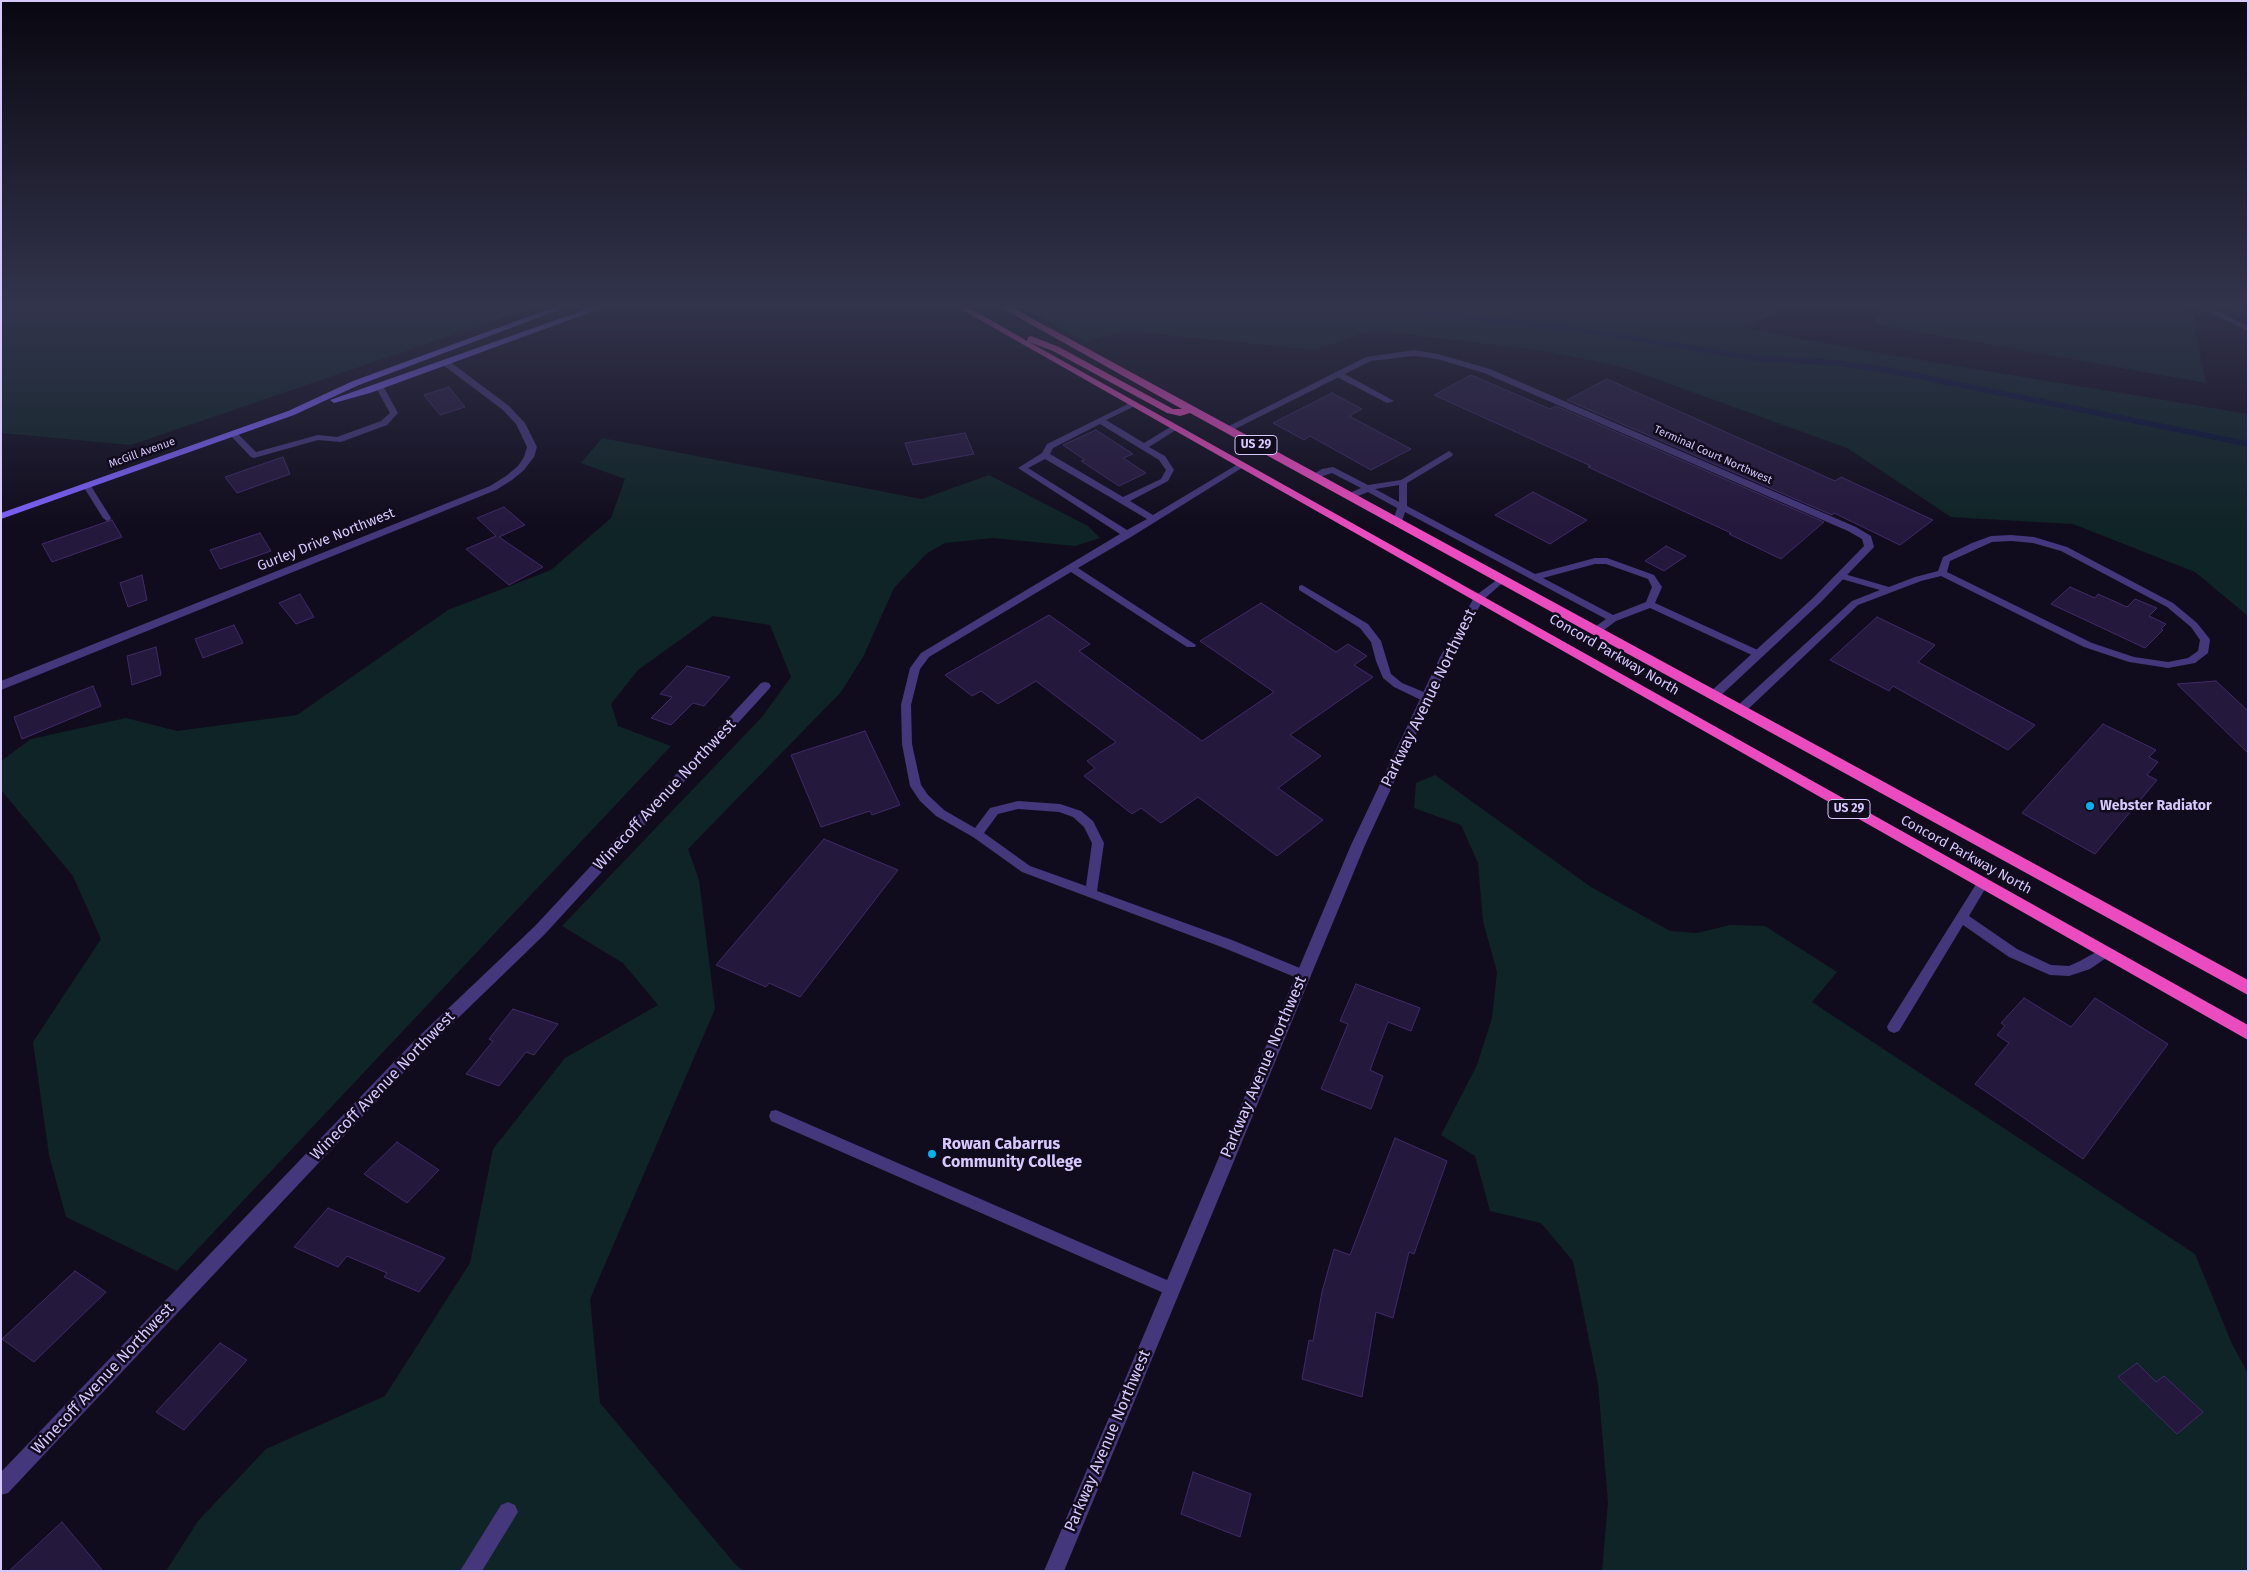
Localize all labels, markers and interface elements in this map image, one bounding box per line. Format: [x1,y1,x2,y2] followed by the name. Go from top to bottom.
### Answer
[1652,423,1774,487] street label: Terminal Court Northwest
[107,435,177,471] street label: McGill Avenue
[1235,436,1277,454] road number: US 29
[255,505,397,575] street label: Gurley Drive Northwest
[1377,606,1481,790] street label: Parkway Avenue Northwest
[1546,611,1682,699] street label: Concord Parkway North
[590,715,740,875] street label: Winecoff Avenue Northwest
[2100,798,2212,814] place label: Webster Radiator
[1828,800,1870,819] road number: US 29
[2084,800,2096,812] marker: Webster Radiator
[1897,812,2035,898] street label: Concord Parkway North
[1217,973,1311,1161] street label: Parkway Avenue Northwest
[307,1007,459,1165] street label: Winecoff Avenue Northwest
[942,1135,1082,1173] place label: Rowan Cabarrus Community College
[926,1148,938,1160] marker: Rowan Cabarrus Community College
[28,1299,178,1459] street label: Winecoff Avenue Northwest
[1061,1347,1155,1535] street label: Parkway Avenue Northwest

